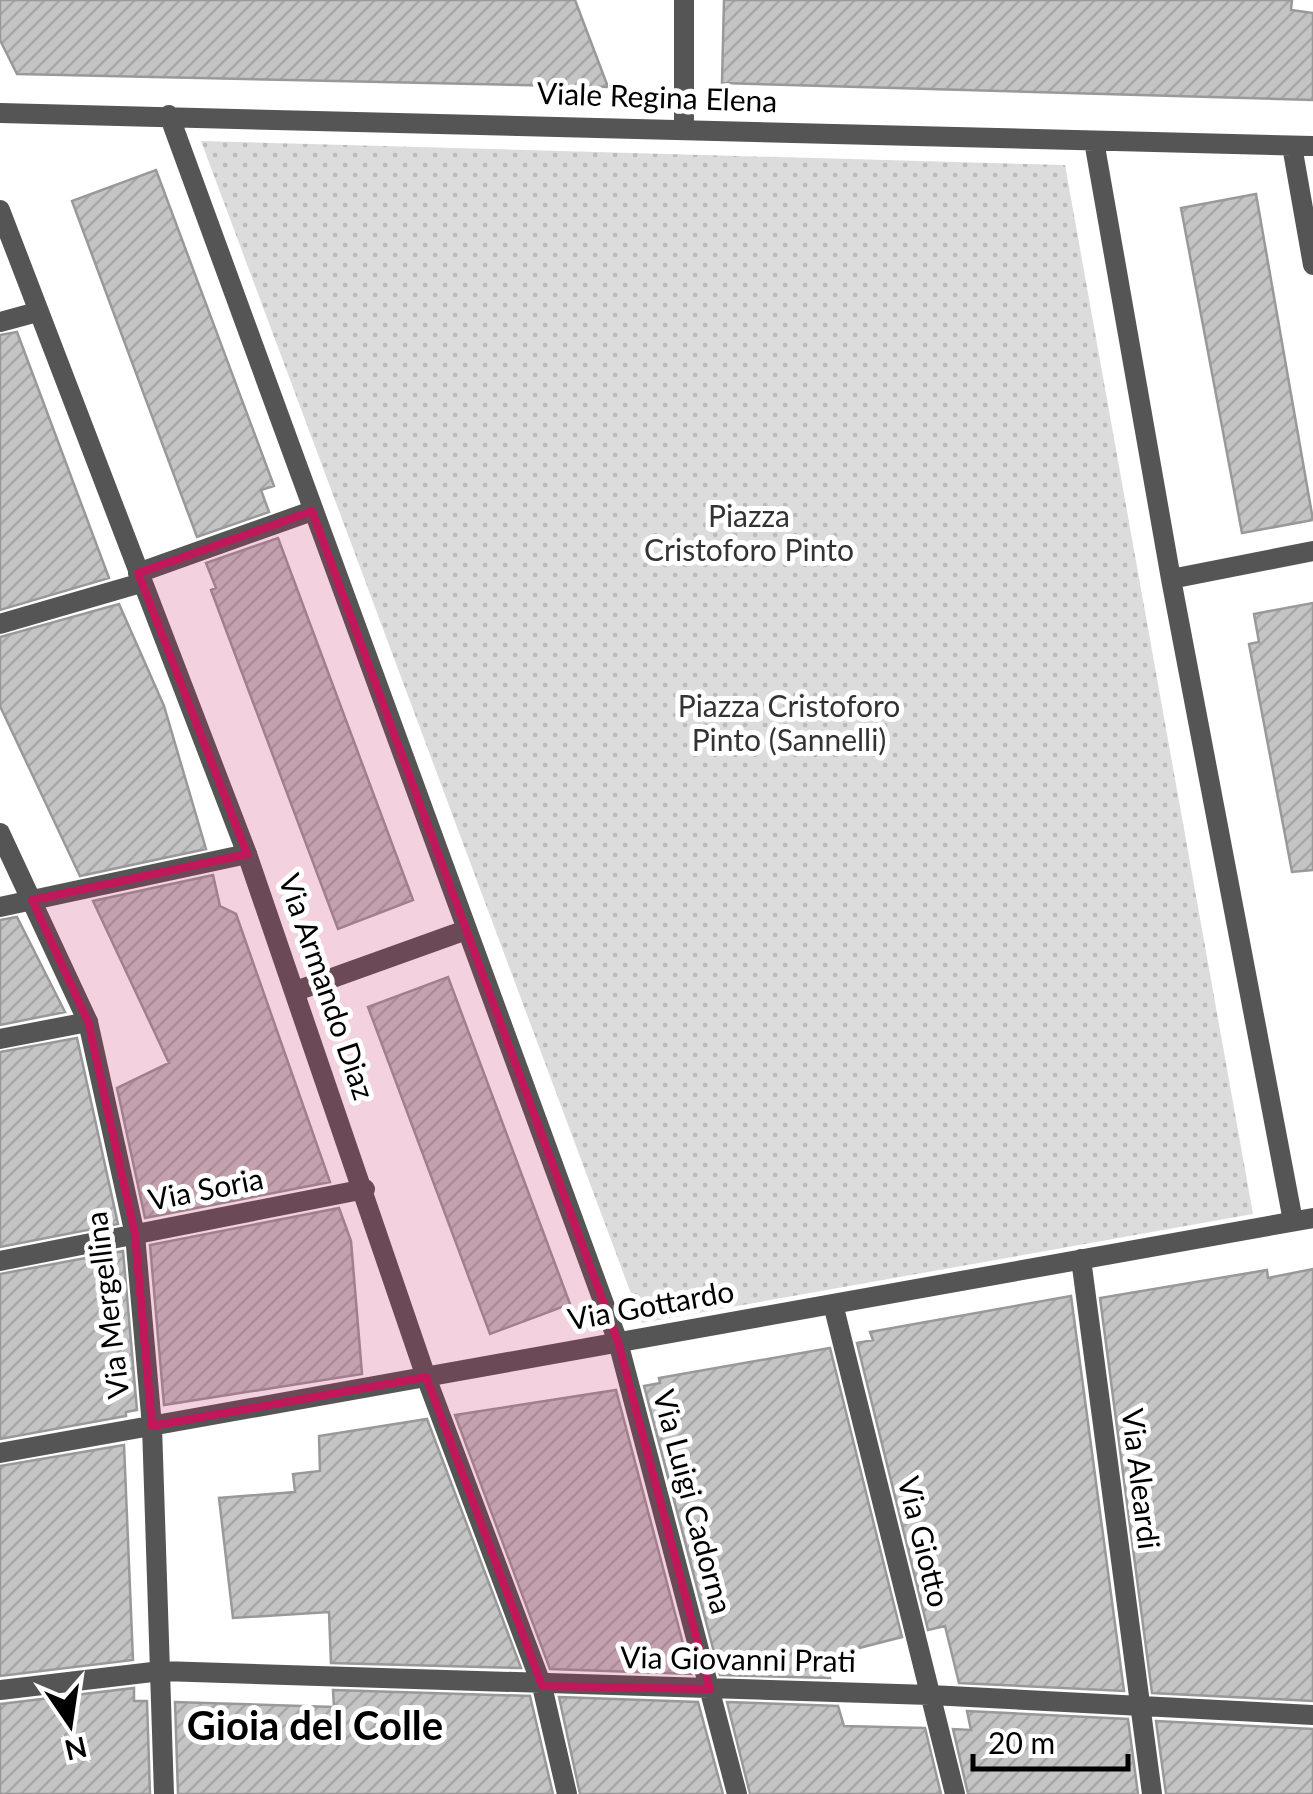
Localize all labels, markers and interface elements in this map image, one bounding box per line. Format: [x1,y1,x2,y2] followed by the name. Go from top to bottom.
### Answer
[536,74,778,118] street label: Viale Regina Elena
[644,497,854,567] park label: Piazza Cristoforo Pinto
[678,687,900,757] park label: Piazza Cristoforo Pinto (Sannelli)
[272,869,383,1104] street label: Via Armando Diaz
[145,1159,266,1217] street label: Via Soria
[77,1210,135,1401] street label: Via Mergellina
[565,1272,737,1336] street label: Via Gottardo
[647,1386,741,1617] street label: Via Luigi Cadorna
[1115,1406,1168,1551] street label: Via Aleardi
[891,1473,959,1611] street label: Via Giotto
[620,1638,856,1678] street label: Via Giovanni Prati
[20,1674,120,1774] north arrow
[187,1701,443,1749] district label: Gioia del Colle
[973,1709,1128,1771] scale bar
[988,1724,1055,1760] text: 20 m
[62,1730,90,1768] text: N

